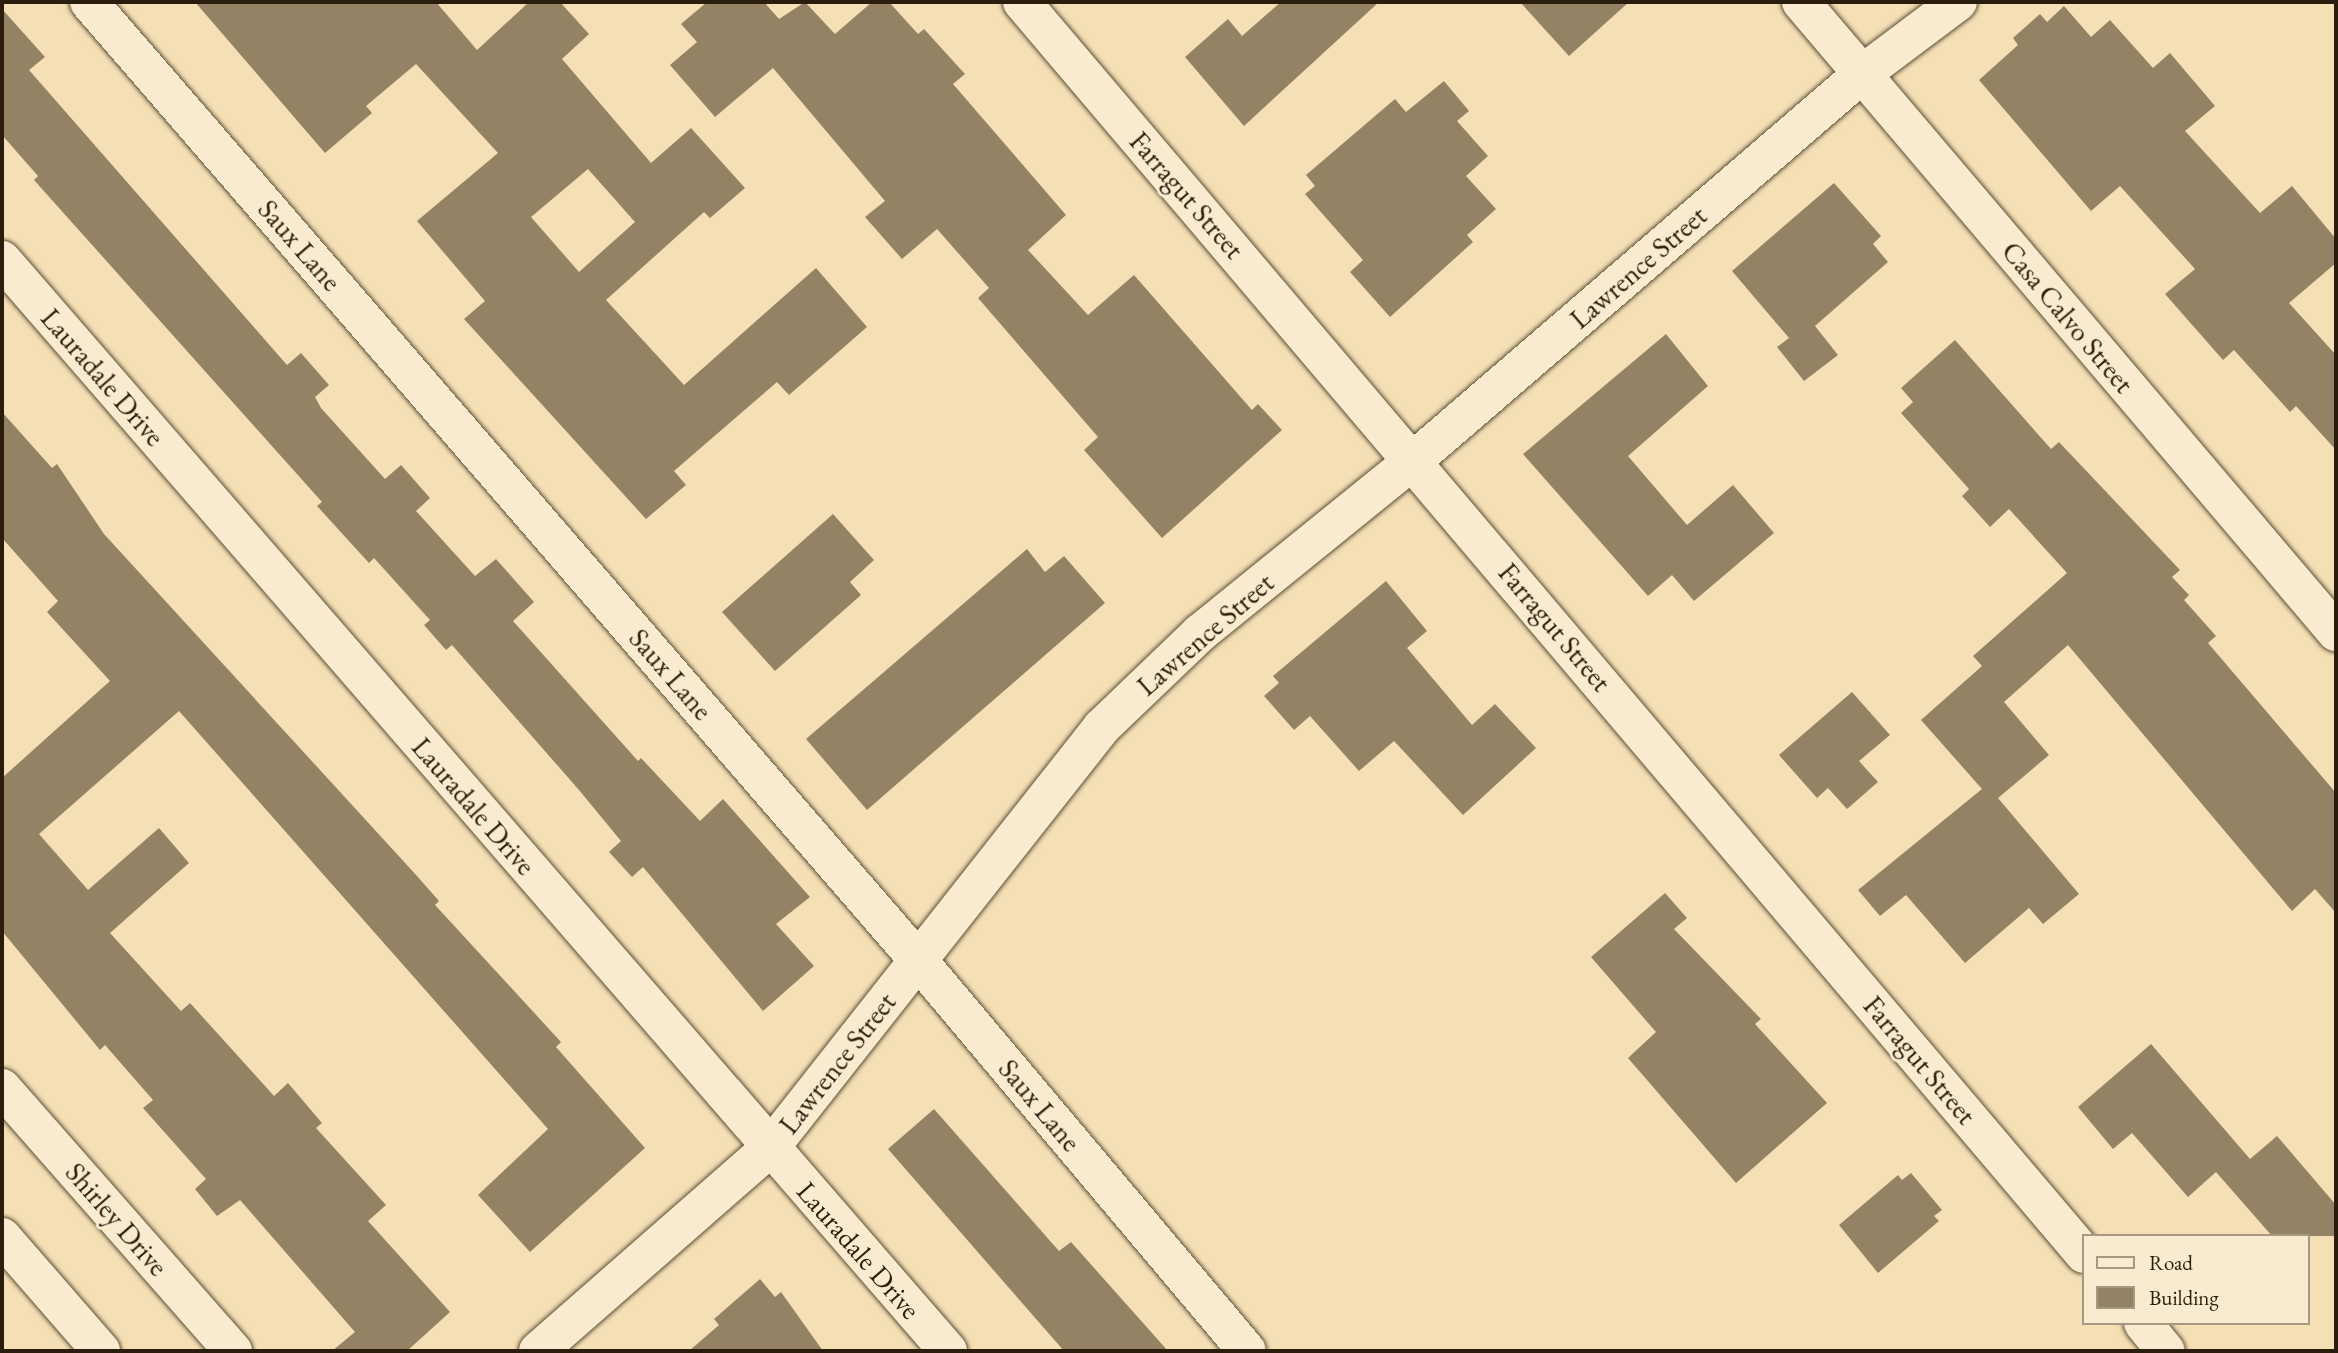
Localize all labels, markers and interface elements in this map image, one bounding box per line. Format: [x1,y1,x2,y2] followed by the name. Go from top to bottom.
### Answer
[1123,125,1251,265] street label: Farragut Street
[251,193,349,297] street label: Saux Lane
[1563,199,1713,335] street label: Lawrence Street
[1995,235,2141,399] street label: Casa Calvo Street
[34,301,172,453] street label: Lauradale Drive
[1492,556,1618,698] street label: Farragut Street
[1130,566,1280,702] street label: Lawrence Street
[622,622,720,726] street label: Saux Lane
[405,730,543,882] street label: Lauradale Drive
[771,986,903,1140] street label: Lawrence Street
[1857,989,1983,1131] street label: Farragut Street
[992,1052,1088,1158] street label: Saux Lane
[59,1156,175,1282] street label: Shirley Drive
[790,1174,928,1326] street label: Lauradale Drive
[2082,1234,2310,1325] legend
[2149,1249,2193,1276] text: Road
[2149,1284,2219,1311] text: Building

